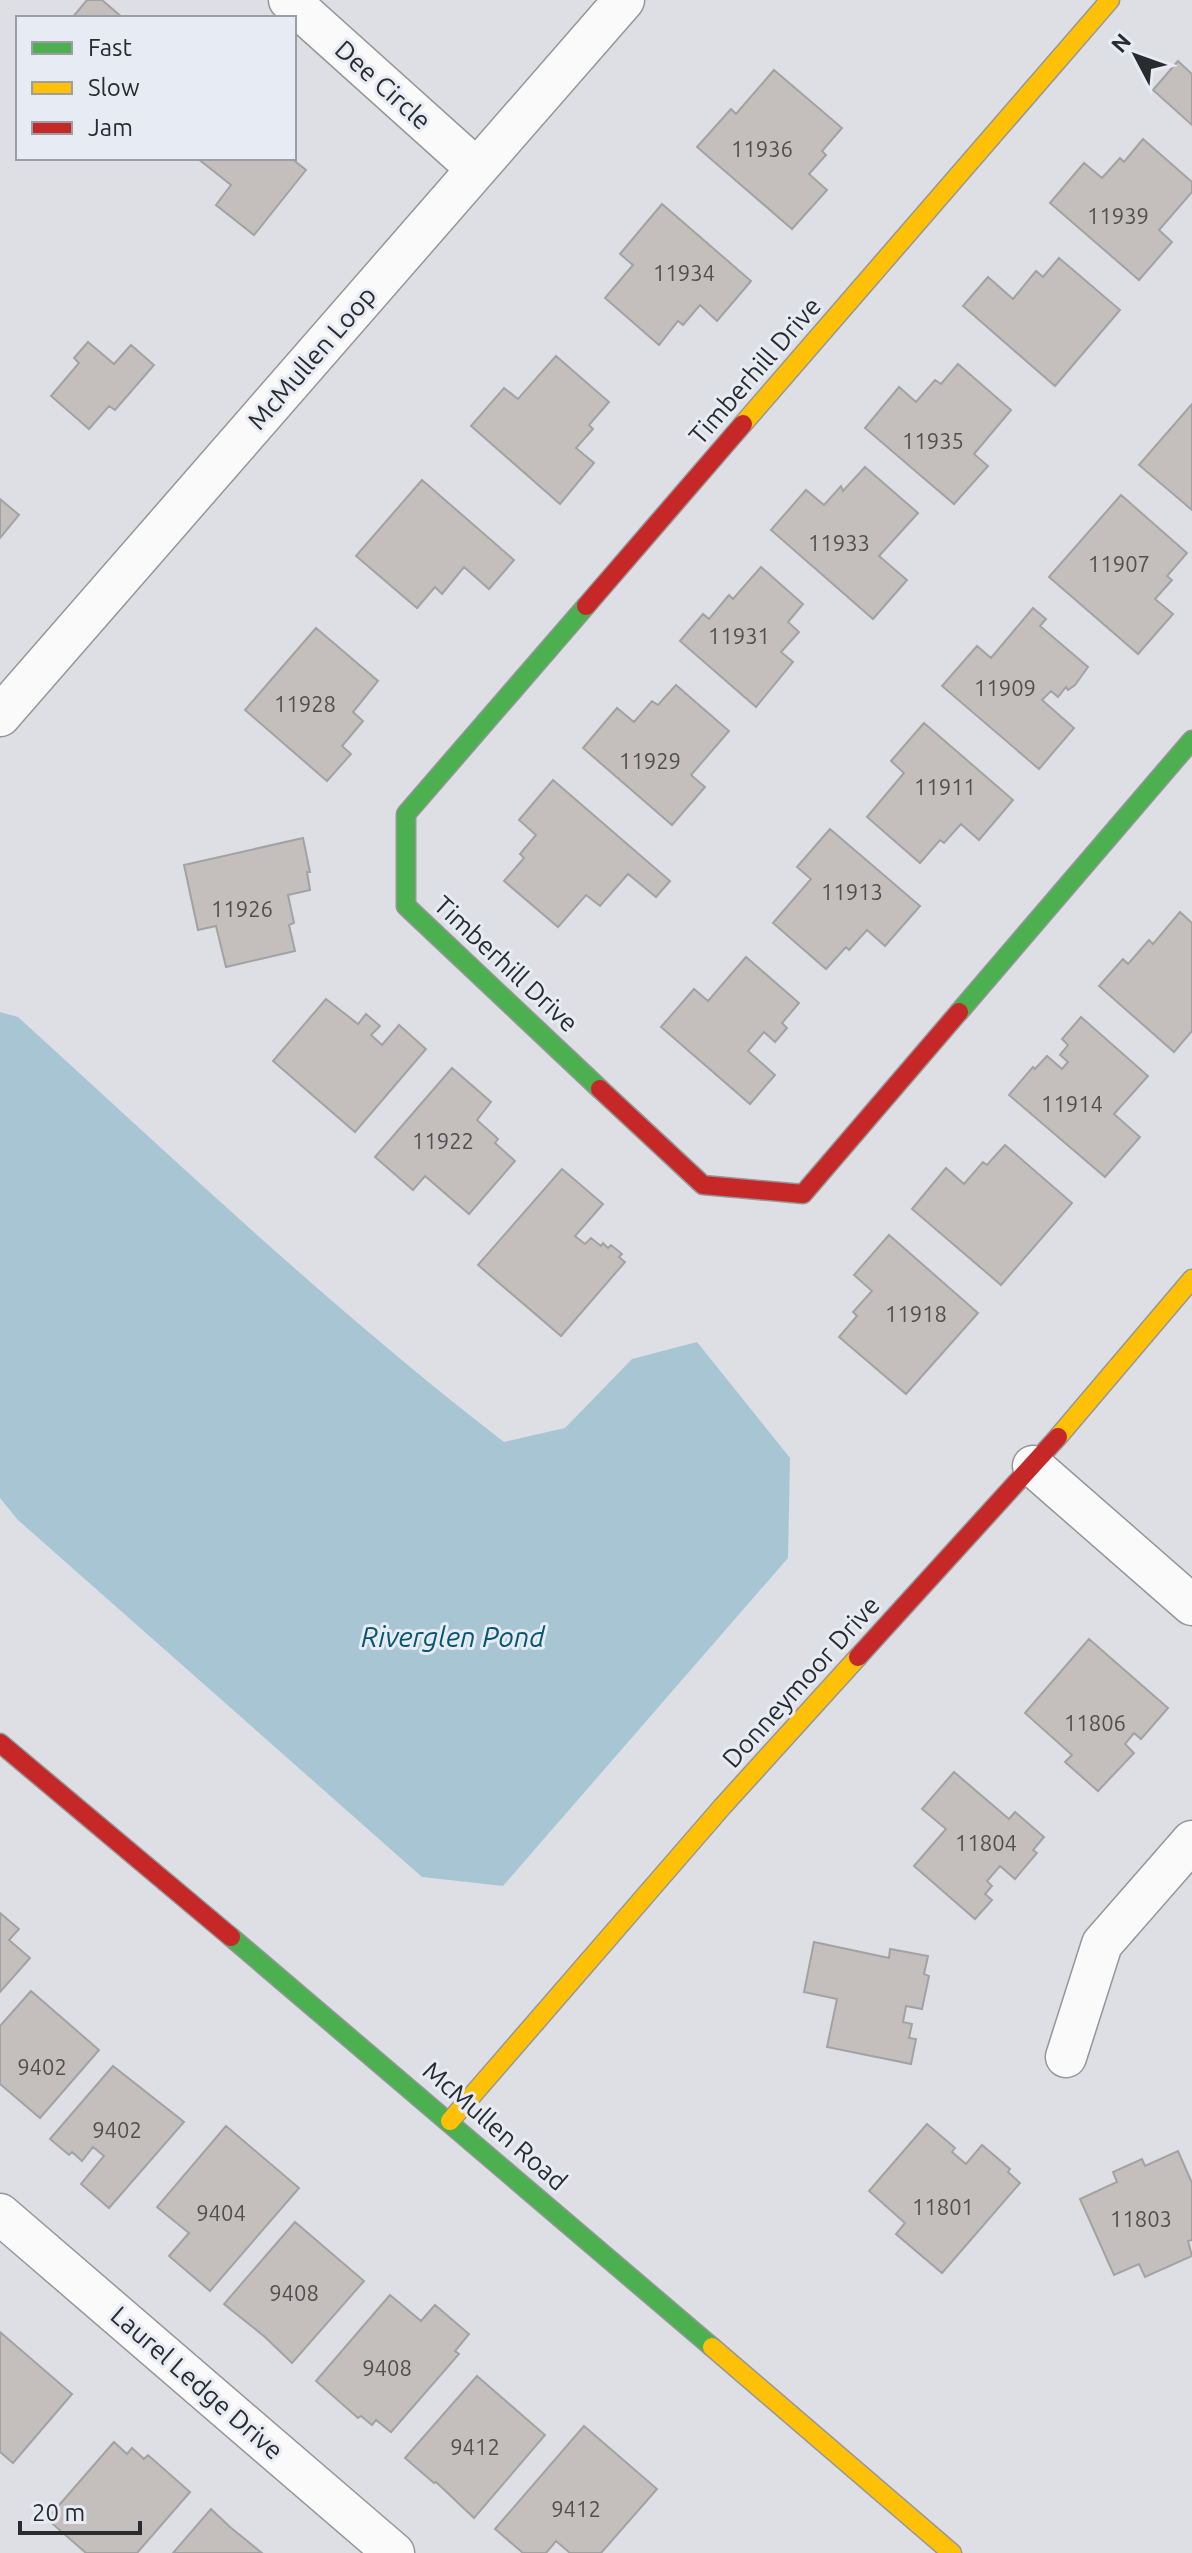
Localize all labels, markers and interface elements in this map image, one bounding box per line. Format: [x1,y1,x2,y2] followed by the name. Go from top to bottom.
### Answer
[16,16,296,160] legend
[1096,16,1176,96] north arrow
[1106,28,1135,57] text: N
[88,34,132,61] text: Fast
[330,34,437,135] street label: Dee Circle
[88,74,140,101] text: Slow
[88,114,133,141] text: Jam
[731,136,793,161] house number: 11936
[1087,203,1149,228] house number: 11939
[653,260,715,285] house number: 11934
[242,280,382,435] street label: McMullen Loop
[683,291,826,450] street label: Timberhill Drive
[902,428,964,453] house number: 11935
[808,530,870,555] house number: 11933
[1088,551,1150,576] house number: 11907
[708,623,770,648] house number: 11931
[974,675,1036,700] house number: 11909
[274,691,336,716] house number: 11928
[619,748,681,773] house number: 11929
[914,774,976,799] house number: 11911
[821,879,883,904] house number: 11913
[429,890,584,1037] street label: Timberhill Drive
[211,896,273,921] house number: 11926
[1041,1091,1103,1116] house number: 11914
[412,1128,474,1153] house number: 11922
[885,1301,947,1326] house number: 11918
[716,1590,885,1773] street label: Donneymoor Drive
[361,1621,546,1652] water label: Riverglen Pond
[1064,1710,1126,1735] house number: 11806
[955,1830,1017,1855] house number: 11804
[17,2054,67,2079] house number: 9402
[418,2055,573,2196] street label: McMullen Road
[92,2117,142,2142] house number: 9402
[912,2194,974,2219] house number: 11801
[196,2200,246,2225] house number: 9404
[1110,2206,1172,2231] house number: 11803
[269,2280,319,2305] house number: 9408
[106,2300,289,2465] street label: Laurel Ledge Drive
[362,2355,412,2380] house number: 9408
[450,2434,500,2459] house number: 9412
[20,2485,140,2535] scale bar
[551,2496,601,2521] house number: 9412
[32,2499,85,2526] text: 20 m

